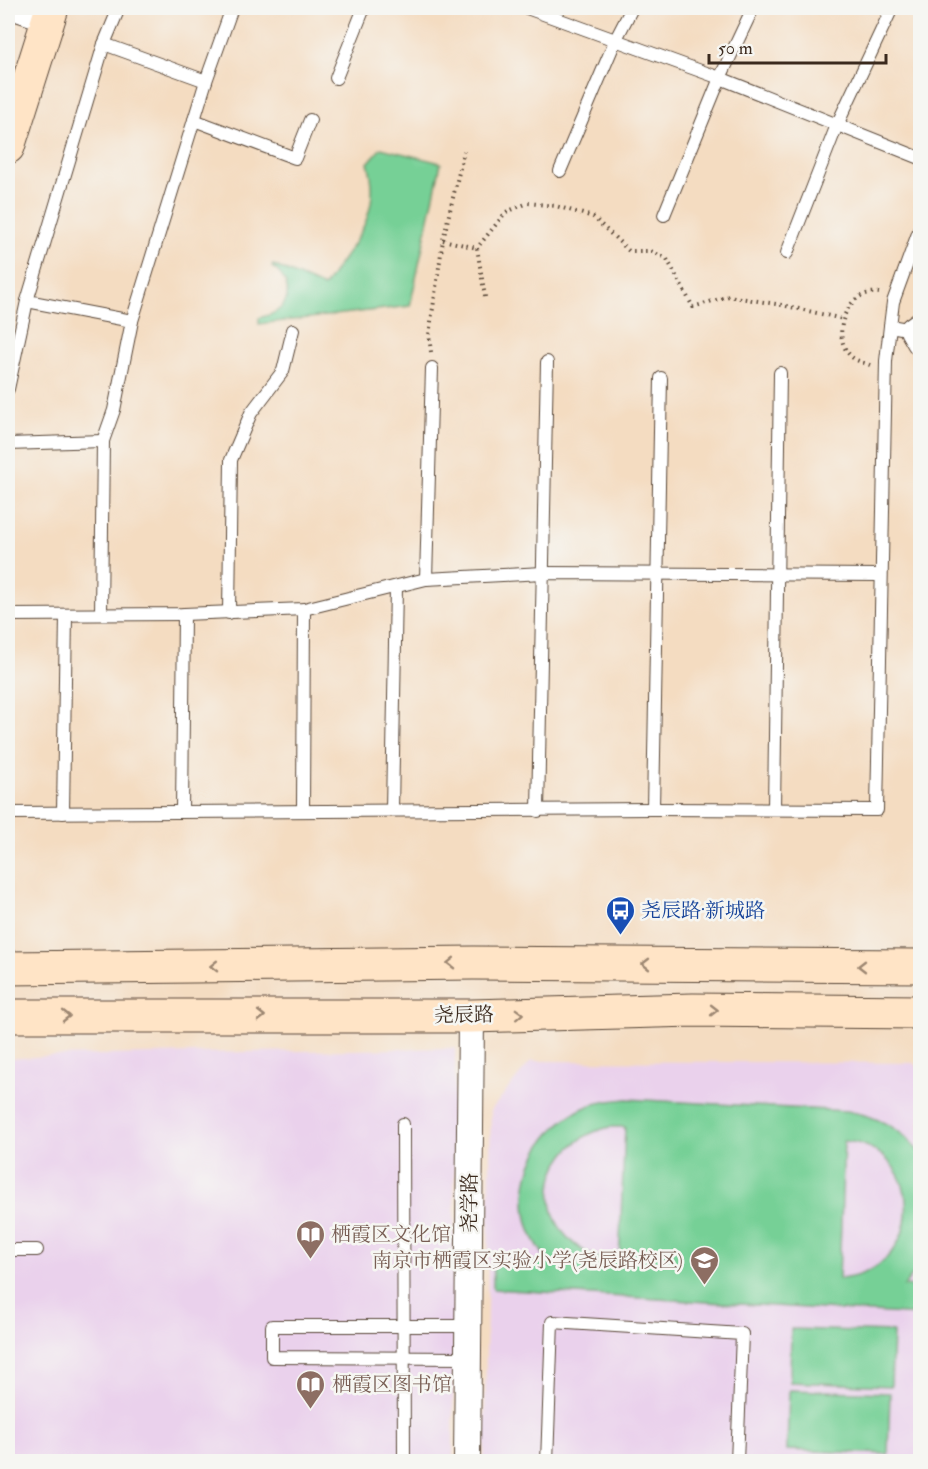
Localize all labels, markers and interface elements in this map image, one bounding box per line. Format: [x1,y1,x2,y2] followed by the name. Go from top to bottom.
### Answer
[709,27,886,65] scale bar
[718,37,753,60] text: 50 m
[604,894,636,936] bus stop icon: 尧辰路·新城路
[641,898,765,923] place label: 尧辰路·新城路
[447,957,456,969] one-way arrow
[642,958,651,971] one-way arrow
[210,960,219,972] one-way arrow
[858,960,867,972] one-way arrow
[434,1002,494,1028] street label: 尧辰路
[709,1004,718,1016] one-way arrow
[514,1008,523,1021] one-way arrow
[61,1010,70,1022] one-way arrow
[256,1010,265,1022] one-way arrow
[457,1173,482,1233] street label: 尧学路
[294,1218,326,1260] library icon: 栖霞区文化馆
[331,1222,451,1247] place label: 栖霞区文化馆
[688,1244,720,1286] school or university icon: 南京市栖霞区实验小学(尧辰路校区)
[372,1248,683,1273] place label: 南京市栖霞区实验小学(尧辰路校区)
[295,1368,327,1410] library icon: 栖霞区图书馆
[332,1372,452,1397] place label: 栖霞区图书馆

